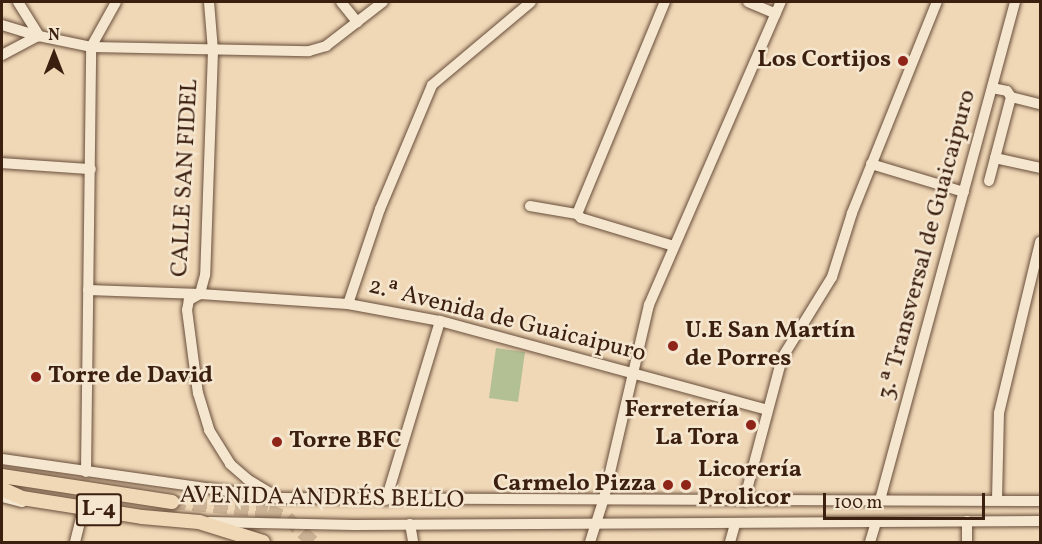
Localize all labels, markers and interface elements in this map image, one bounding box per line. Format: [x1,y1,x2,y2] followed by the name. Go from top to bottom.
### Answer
[24,24,84,84] north arrow
[48,25,60,47] text: N
[757,47,891,75] place label: Los Cortijos
[896,54,910,68] marker: Los Cortijos
[166,78,206,278] street label: CALLE SAN FIDEL
[873,86,983,404] street label: 3.ª Transversal de Guaicaipuro
[365,273,649,369] street label: 2.ª Avenida de Guaicaipuro
[685,318,856,374] place label: U.E San Martín de Porres
[666,339,680,353] marker: U.E San Martín de Porres
[48,363,213,391] place label: Torre de David
[29,370,43,384] marker: Torre de David
[625,397,739,453] place label: Ferretería La Tora
[744,418,758,432] marker: Ferretería La Tora
[289,428,402,456] place label: Torre BFC
[270,435,284,449] marker: Torre BFC
[698,457,802,513] place label: Licorería Prolicor
[493,471,656,499] place label: Carmelo Pizza
[661,478,675,492] marker: Carmelo Pizza
[679,478,693,492] marker: Licorería Prolicor
[826,481,988,519] scale bar
[180,482,464,516] street label: AVENIDA ANDRÉS BELLO
[75,491,123,529] road number: L-4
[834,491,883,516] text: 100 m

